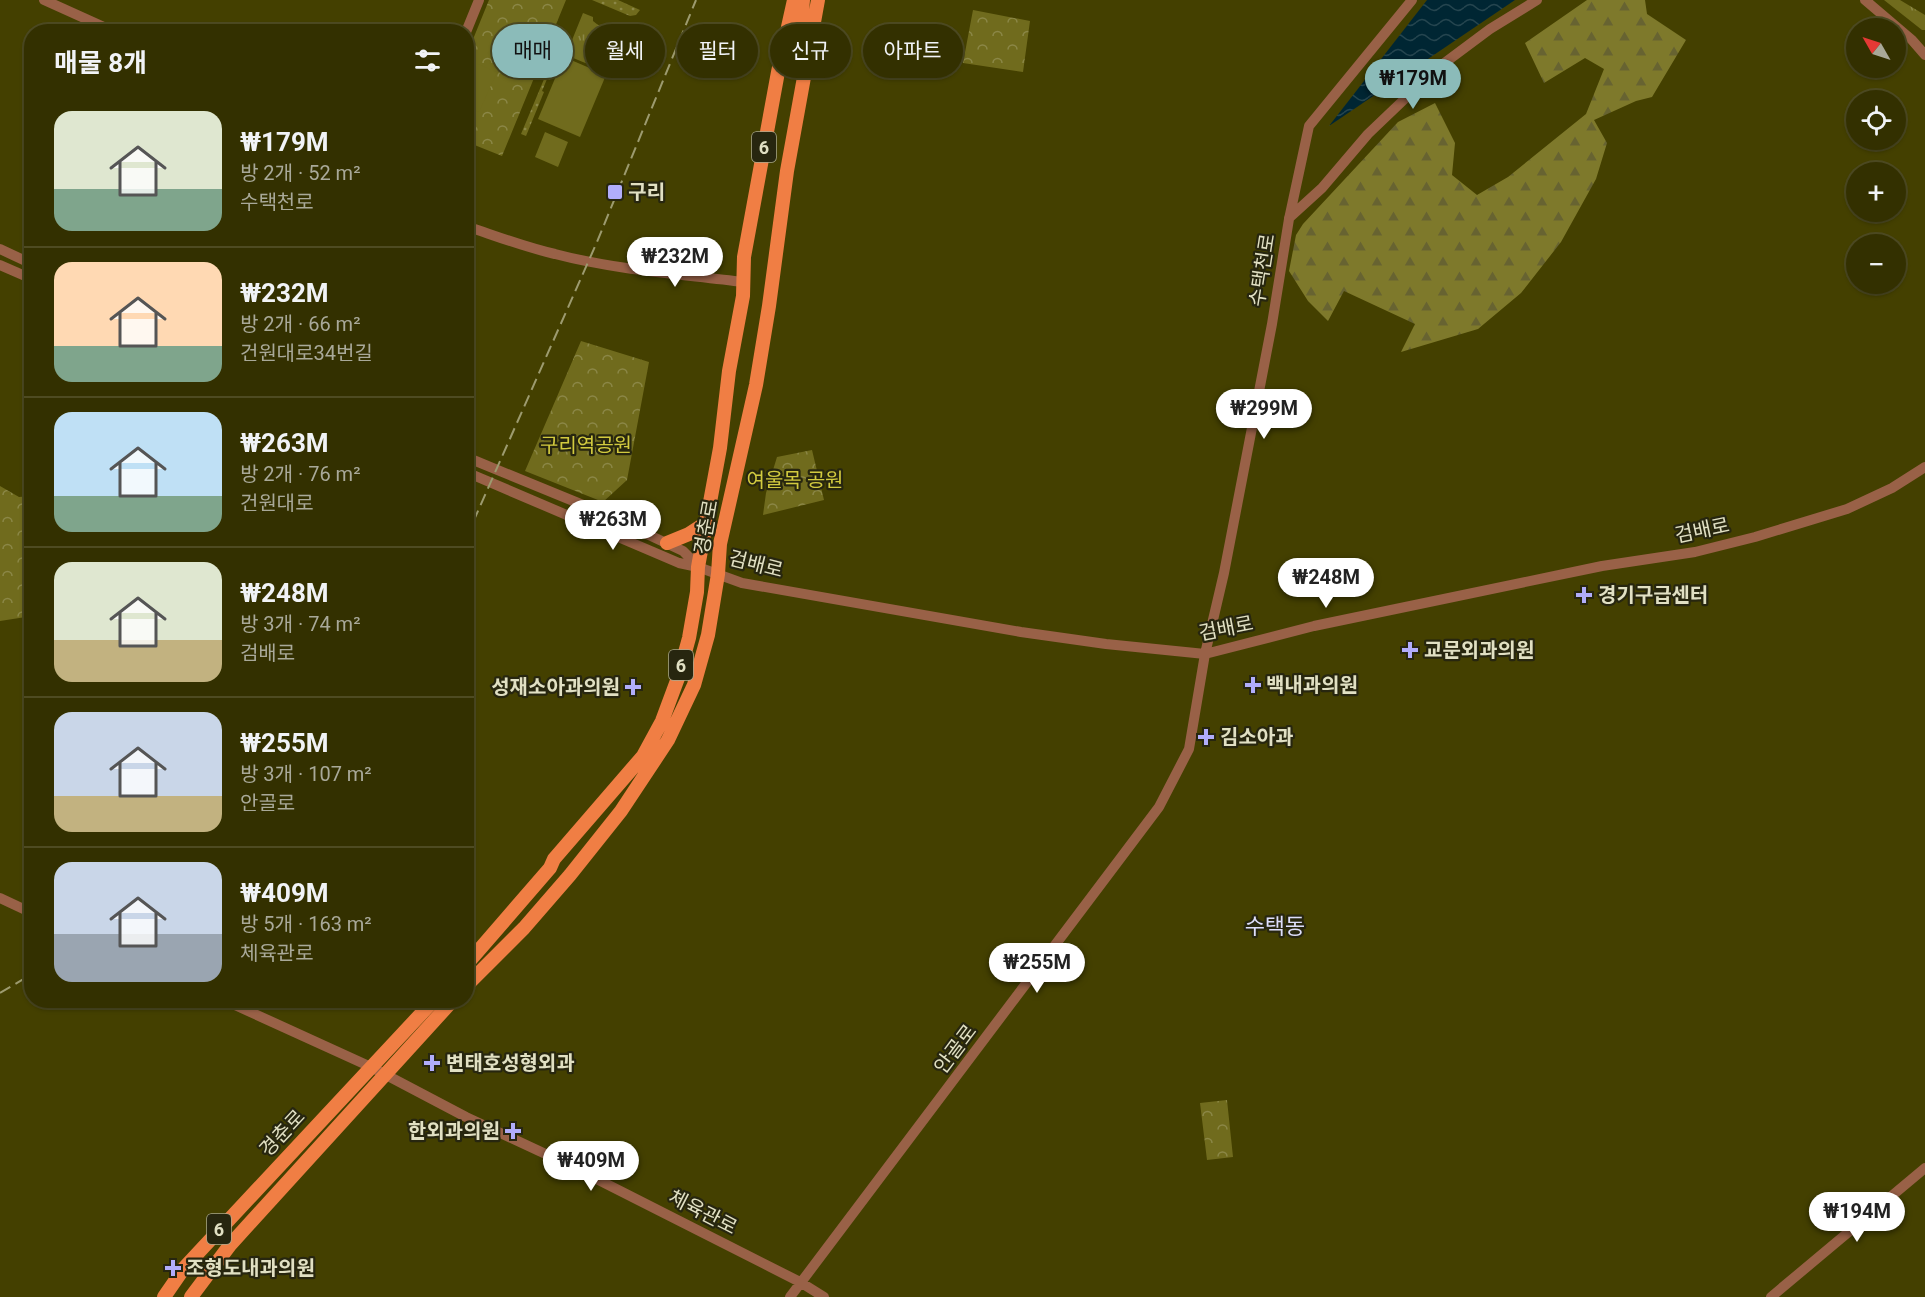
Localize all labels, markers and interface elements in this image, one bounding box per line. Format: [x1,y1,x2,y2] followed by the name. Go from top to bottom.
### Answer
[1846,18,1906,78] north arrow
[1846,18,1906,294] map controls
[492,24,573,78] chip: 매매
[585,24,665,78] chip: 월세
[677,24,758,78] chip: 필터
[770,24,851,78] chip: 신규
[863,24,963,78] chip: 아파트
[411,44,444,77] icon: filters
[54,48,147,78] text: 매물 8개
[1371,59,1455,110] pin: ₩179M
[1379,66,1447,90] text: ₩179M
[1846,90,1906,150] button: locate
[240,127,329,157] text: ₩179M
[752,132,776,162] road number: 6
[102,135,174,207] icon: home
[240,161,360,185] text: 방 2개 · 52 m²
[1846,162,1906,222] button: +
[628,180,665,204] place label: 구리
[606,183,624,201] marker: 구리
[240,190,314,214] text: 수택천로
[1244,232,1280,308] street label: 수택천로
[1846,234,1906,294] button: −
[633,237,717,288] pin: ₩232M
[641,244,709,268] text: ₩232M
[240,278,329,308] text: ₩232M
[102,286,174,358] icon: home
[240,312,360,336] text: 방 2개 · 66 m²
[240,341,373,365] text: 건원대로34번길
[1222,389,1306,440] pin: ₩299M
[1230,396,1298,420] text: ₩299M
[240,428,329,458] text: ₩263M
[540,433,632,457] park label: 구리역공원
[102,436,174,508] icon: home
[240,462,360,486] text: 방 2개 · 76 m²
[747,468,843,492] park label: 여울목 공원
[240,491,314,515] text: 건원대로
[689,498,723,556] street label: 경춘로
[571,500,655,551] pin: ₩263M
[579,507,647,531] text: ₩263M
[1673,513,1731,547] street label: 검배로
[726,546,786,582] street label: 검배로
[1284,558,1368,609] pin: ₩248M
[1292,565,1360,589] text: ₩248M
[240,578,329,608] text: ₩248M
[1598,583,1708,607] place label: 경기구급센터
[102,586,174,658] icon: home
[1575,586,1593,604] marker: 경기구급센터
[1197,611,1255,645] street label: 검배로
[240,612,360,636] text: 방 3개 · 74 m²
[1424,638,1534,662] place label: 교문외과의원
[240,641,295,665] text: 검배로
[1401,641,1419,659] marker: 교문외과의원
[669,650,693,680] road number: 6
[1266,673,1358,697] place label: 백내과의원
[491,675,620,699] place label: 성재소아과의원
[1244,676,1262,694] marker: 백내과의원
[624,678,642,696] marker: 성재소아과의원
[1220,725,1294,749] place label: 김소아과
[240,728,329,758] text: ₩255M
[1197,728,1215,746] marker: 김소아과
[102,736,174,808] icon: home
[240,762,372,786] text: 방 3개 · 107 m²
[240,791,295,815] text: 안골로
[240,878,329,908] text: ₩409M
[102,886,174,958] icon: home
[240,912,372,936] text: 방 5개 · 163 m²
[1245,914,1305,939] district label: 수택동
[240,941,314,965] text: 체육관로
[995,943,1079,994] pin: ₩255M
[1003,950,1071,974] text: ₩255M
[929,1020,981,1078] street label: 안골로
[446,1051,575,1075] place label: 변태호성형외과
[423,1054,441,1072] marker: 변태호성형외과
[254,1105,310,1161] street label: 경춘로
[408,1119,500,1143] place label: 한외과의원
[504,1122,522,1140] marker: 한외과의원
[549,1141,633,1192] pin: ₩409M
[557,1148,625,1172] text: ₩409M
[665,1185,741,1239] street label: 체육관로
[1815,1192,1899,1243] pin: ₩194M
[1823,1199,1891,1223] text: ₩194M
[207,1214,231,1244] road number: 6
[186,1256,315,1280] place label: 조형도내과의원
[164,1259,182,1277] marker: 조형도내과의원

